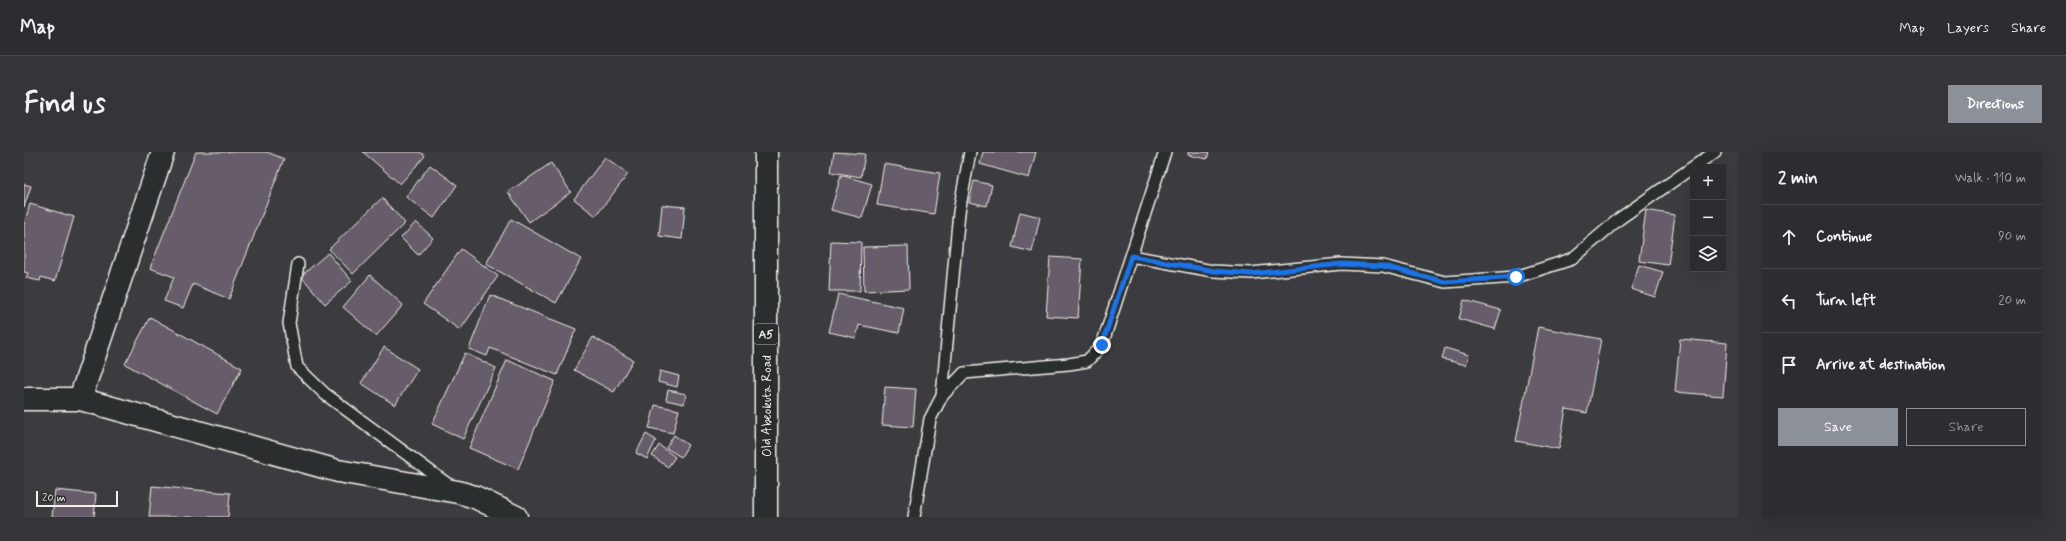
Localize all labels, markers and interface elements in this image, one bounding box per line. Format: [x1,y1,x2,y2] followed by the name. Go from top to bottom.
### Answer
[20,15,55,40] text: Map
[1899,19,1925,37] text: Map
[1947,19,1989,37] text: Layers
[2011,19,2046,37] text: Share
[1948,85,2042,123] button: Directions
[24,86,105,123] text: Find us
[1690,164,1726,272] map controls
[1690,164,1726,200] button: +
[1778,167,1818,189] text: 2 min
[1955,170,2026,187] text: Walk · 110 m
[1690,200,1726,236] button: −
[1778,226,1800,248] icon: ahead
[1816,227,1872,247] text: Continue
[1998,228,2026,245] text: 90 m
[1690,236,1726,272] button: layers
[1507,268,1525,286] route start
[1778,290,1800,312] icon: left
[1816,291,1876,311] text: Turn left
[1998,292,2026,309] text: 20 m
[754,324,778,344] road number: A5
[1093,336,1111,354] route end
[1778,354,1800,376] icon: arrive
[759,355,776,457] street label: Old Abeokuta Road
[1816,355,1945,375] text: Arrive at destination
[1778,408,1898,446] button: Save
[1906,408,2026,446] button: Share
[36,489,118,508] scale bar
[42,491,65,505] text: 20 m

